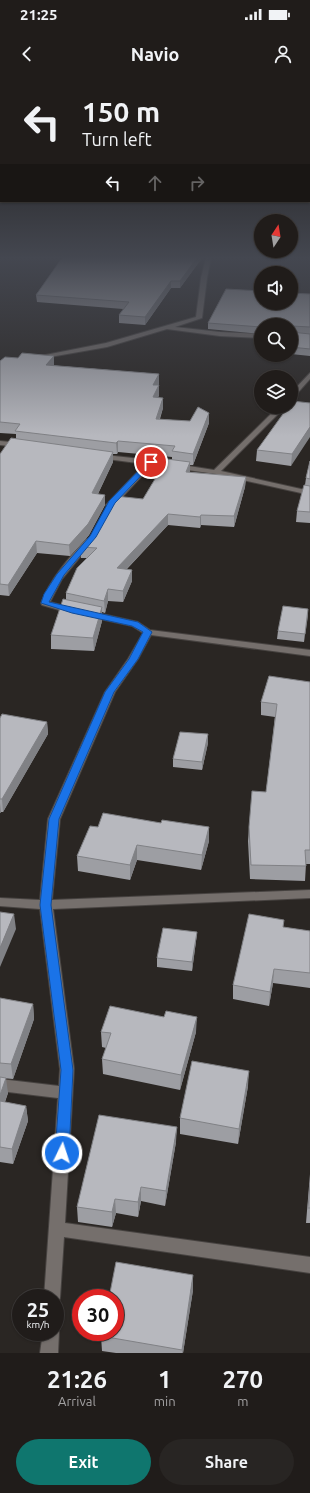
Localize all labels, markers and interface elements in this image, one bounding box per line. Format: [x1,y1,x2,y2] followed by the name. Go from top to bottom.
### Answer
[20,6,58,23] text: 21:25
[16,43,38,65] icon: back
[272,43,294,65] icon: person
[131,44,179,64] text: Navio
[16,96,68,148] icon: left
[82,96,160,127] text: 150 m
[82,129,152,149] text: Turn left
[102,172,124,194] icon: left
[144,172,166,194] icon: ahead
[186,172,208,194] icon: right
[254,214,298,258] north arrow
[254,214,298,414] map controls
[254,266,298,310] button: sound
[254,318,298,362] button: search
[254,370,298,414] button: layers
[134,445,168,479] pin
[140,451,162,473] icon: arrive
[41,1132,83,1174] position arrow
[72,1289,124,1341] speed limit sign: 30
[27,1298,49,1321] text: 25
[26,1319,50,1330] text: km/h
[47,1366,107,1393] text: 21:26
[158,1366,171,1393] text: 1
[223,1366,263,1393] text: 270
[58,1394,96,1408] text: Arrival
[154,1394,176,1408] text: min
[237,1394,248,1408] text: m
[16,1439,151,1485] button: Exit
[159,1439,294,1485] button: Share

